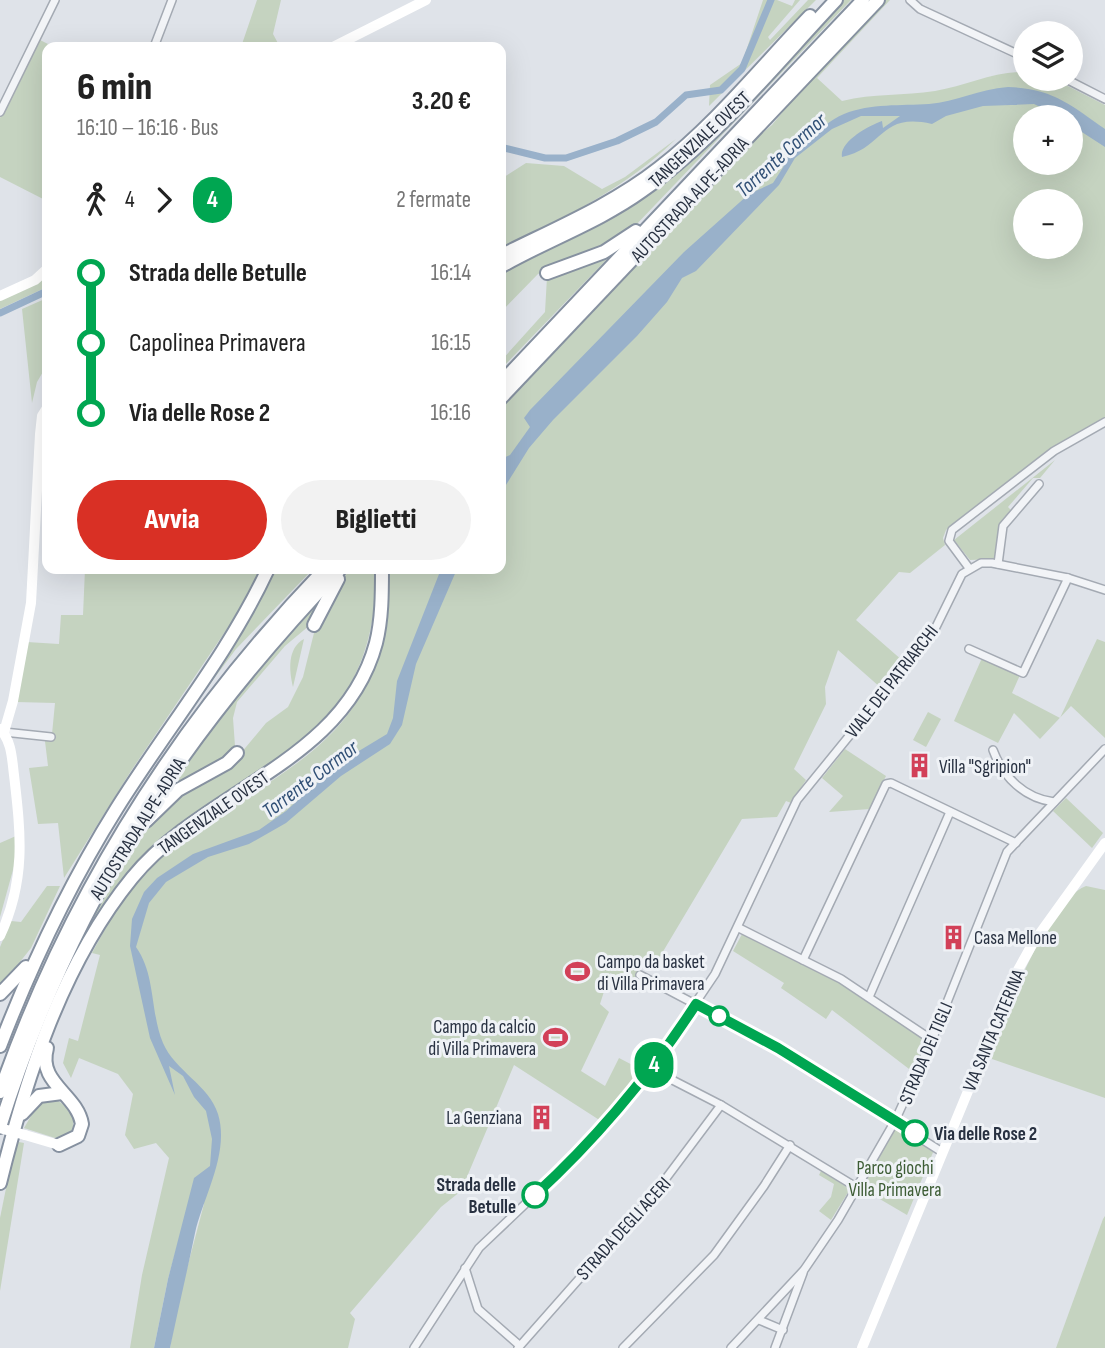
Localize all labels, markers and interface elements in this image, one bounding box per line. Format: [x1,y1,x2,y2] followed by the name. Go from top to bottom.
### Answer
[1013,21,1083,259] map controls
[1013,21,1083,91] button: layers
[77,65,152,110] text: 6 min
[412,86,471,117] text: 3.20 €
[644,87,756,193] street label: TANGENZIALE OVEST
[1013,105,1083,175] button: +
[731,107,833,203] water label: Torrente Cormor
[77,114,219,142] text: 16:10 – 16:16 · Bus
[626,132,755,268] street label: AUTOSTRADA ALPE-ADRIA
[77,181,115,219] icon: walk
[145,181,183,219] icon: forward
[207,185,218,214] text: 4
[125,186,135,214] text: 4
[396,186,471,214] text: 2 fermate
[1013,189,1083,259] button: −
[129,258,307,289] text: Strada delle Betulle
[431,259,471,287] text: 16:14
[129,328,306,359] text: Capolinea Primavera
[431,329,471,357] text: 16:15
[129,398,270,429] text: Via delle Rose 2
[430,399,471,427] text: 16:16
[77,480,267,560] button: Avvia
[281,480,471,560] button: Biglietti
[841,621,943,743] street label: VIALE DEI PATRIARCHI
[257,735,364,824] water label: Torrente Cormor
[905,752,933,780] building icon: Villa "Sgripion"
[85,753,192,905] street label: AUTOSTRADA ALPE-ADRIA
[939,756,1031,779] place label: Villa "Sgripion"
[154,766,274,860] street label: TANGENZIALE OVEST
[940,923,968,951] building icon: Casa Mellone
[974,927,1057,950] place label: Casa Mellone
[597,951,705,996] place label: Campo da basket di Villa Primavera
[563,958,591,986] sports icon: Campo da basket di Villa Primavera
[958,965,1031,1095] street label: VIA SANTA CATERINA
[895,999,958,1108] street label: STRADA DEI TIGLI
[709,1006,729,1026] unlabelled marker
[428,1016,536,1061] place label: Campo da calcio di Villa Primavera
[542,1023,570,1051] sports icon: Campo da calcio di Villa Primavera
[631,1042,677,1088] line badge: 4
[648,1050,660,1079] text: 4
[528,1103,556,1131] building icon: La Genziana
[446,1107,522,1130] place label: La Genziana
[902,1120,928,1146] marker: Via delle Rose 2
[934,1123,1037,1146] place label: Via delle Rose 2
[848,1157,942,1202] park label: Parco giochi Villa Primavera
[572,1173,676,1285] street label: STRADA DEGLI ACERI
[437,1174,516,1219] place label: Strada delle Betulle
[522,1182,548,1208] marker: Strada delle Betulle

